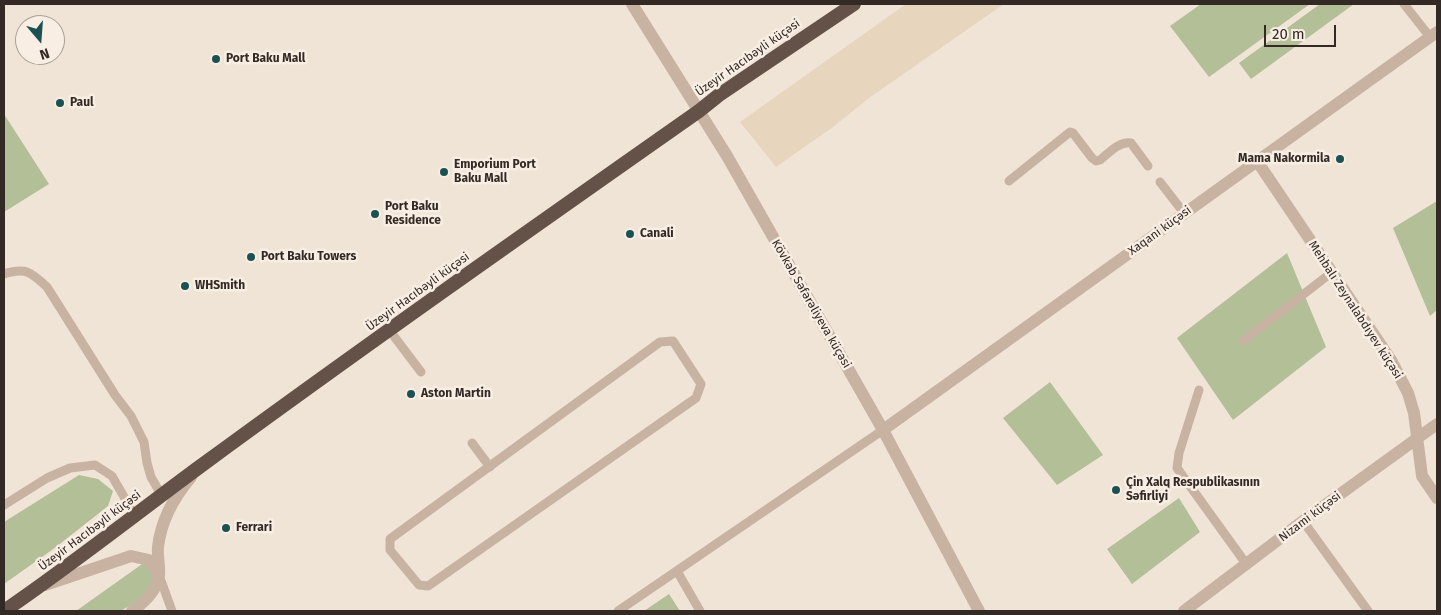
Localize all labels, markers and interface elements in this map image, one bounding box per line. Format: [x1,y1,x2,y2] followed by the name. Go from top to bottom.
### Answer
[15,15,65,65] north arrow
[1266,15,1338,47] scale bar
[693,16,803,100] street label: Üzeyir Hacıbəyli küçəsi
[1272,25,1305,43] text: 20 m
[37,44,52,63] text: N
[226,52,305,66] place label: Port Baku Mall
[210,53,222,65] marker: Port Baku Mall
[70,96,94,110] place label: Paul
[54,97,66,109] marker: Paul
[1238,152,1330,166] place label: Mama Nakormila
[1334,153,1346,165] marker: Mama Nakormila
[454,158,536,186] place label: Emporium Port Baku Mall
[438,166,450,178] marker: Emporium Port Baku Mall
[385,200,441,228] place label: Port Baku Residence
[1126,203,1194,259] street label: Xaqani küçəsi
[369,208,381,220] marker: Port Baku Residence
[640,227,674,241] place label: Canali
[624,228,636,240] marker: Canali
[768,237,854,371] street label: Kövkəb Səfərəliyeva küçəsi
[1305,238,1405,382] street label: Mehbalı Zeynalabdıyev küçəsi
[261,250,356,264] place label: Port Baku Towers
[363,250,473,334] street label: Üzeyir Hacıbəyli küçəsi
[245,251,257,263] marker: Port Baku Towers
[195,279,245,293] place label: WHSmith
[179,280,191,292] marker: WHSmith
[421,387,491,401] place label: Aston Martin
[405,388,417,400] marker: Aston Martin
[1126,476,1260,504] place label: Çin Xalq Respublikasının Səfirliyi
[1110,484,1122,496] marker: Çin Xalq Respublikasının Səfirliyi
[36,488,144,574] street label: Üzeyir Hacıbəyli küçəsi
[1276,489,1344,545] street label: Nizami küçəsi
[236,521,272,535] place label: Ferrari
[220,522,232,534] marker: Ferrari

